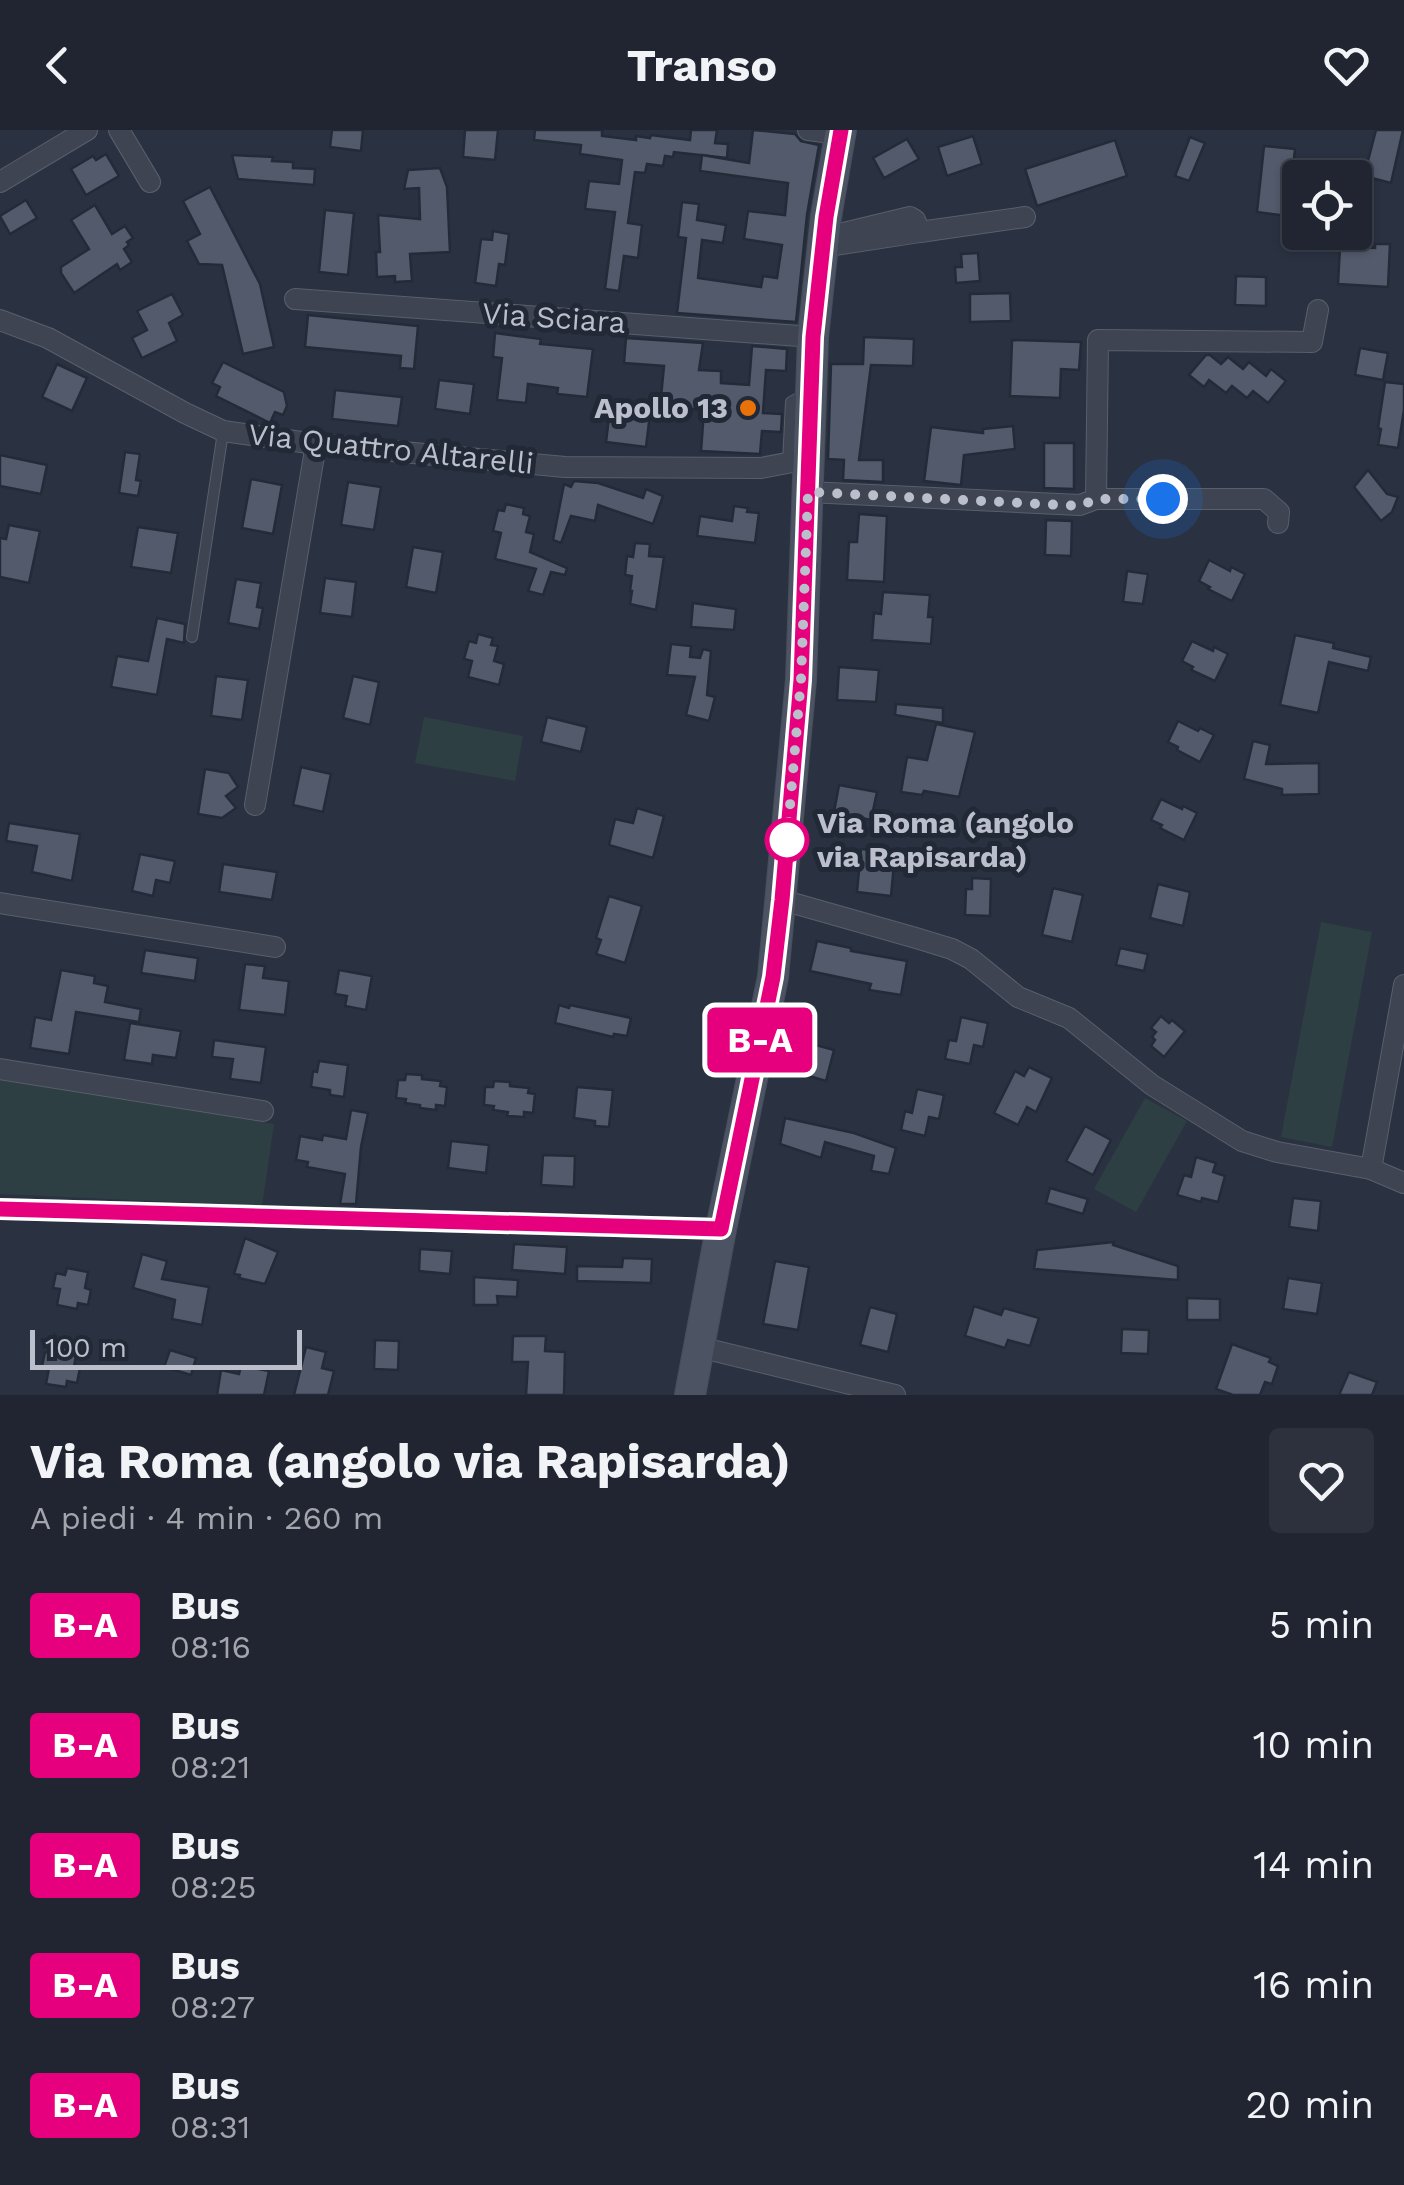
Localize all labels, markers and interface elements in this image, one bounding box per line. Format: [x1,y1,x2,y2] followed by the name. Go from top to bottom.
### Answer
[30,38,85,93] icon: back
[1319,38,1374,93] icon: heart
[627,39,777,92] text: Transo
[1282,160,1372,250] map controls
[1282,160,1372,250] button: locate
[481,295,627,340] street label: Via Sciara
[594,390,728,425] place label: Apollo 13
[737,397,759,419] marker: Apollo 13
[247,416,535,481] street label: Via Quattro Altarelli
[1138,474,1188,524] your location
[816,805,1074,874] place label: Via Roma (angolo via Rapisarda)
[766,819,808,861] marker: Via Roma (angolo via Rapisarda)
[702,1008,818,1072] line badge: B-A
[727,1019,793,1061] text: B-A
[30,1325,302,1370] scale bar
[45,1331,127,1364] text: 100 m
[1269,1428,1374,1533] button: heart
[30,1433,791,1490] text: Via Roma (angolo via Rapisarda)
[30,1499,383,1537] text: A piedi · 4 min · 260 m
[170,1584,240,1628] text: Bus
[1269,1603,1374,1647] text: 5 min
[52,1604,118,1646] text: B-A
[170,1628,251,1666] text: 08:16
[170,1704,240,1748] text: Bus
[1253,1723,1374,1767] text: 10 min
[52,1724,118,1766] text: B-A
[170,1748,250,1786] text: 08:21
[170,1824,240,1868] text: Bus
[1253,1843,1374,1887] text: 14 min
[52,1844,118,1886] text: B-A
[170,1868,256,1906] text: 08:25
[170,1944,240,1988] text: Bus
[1253,1963,1374,2007] text: 16 min
[52,1964,118,2006] text: B-A
[170,1988,255,2026] text: 08:27
[170,2064,240,2108] text: Bus
[1245,2083,1374,2127] text: 20 min
[52,2084,118,2126] text: B-A
[170,2108,250,2146] text: 08:31

